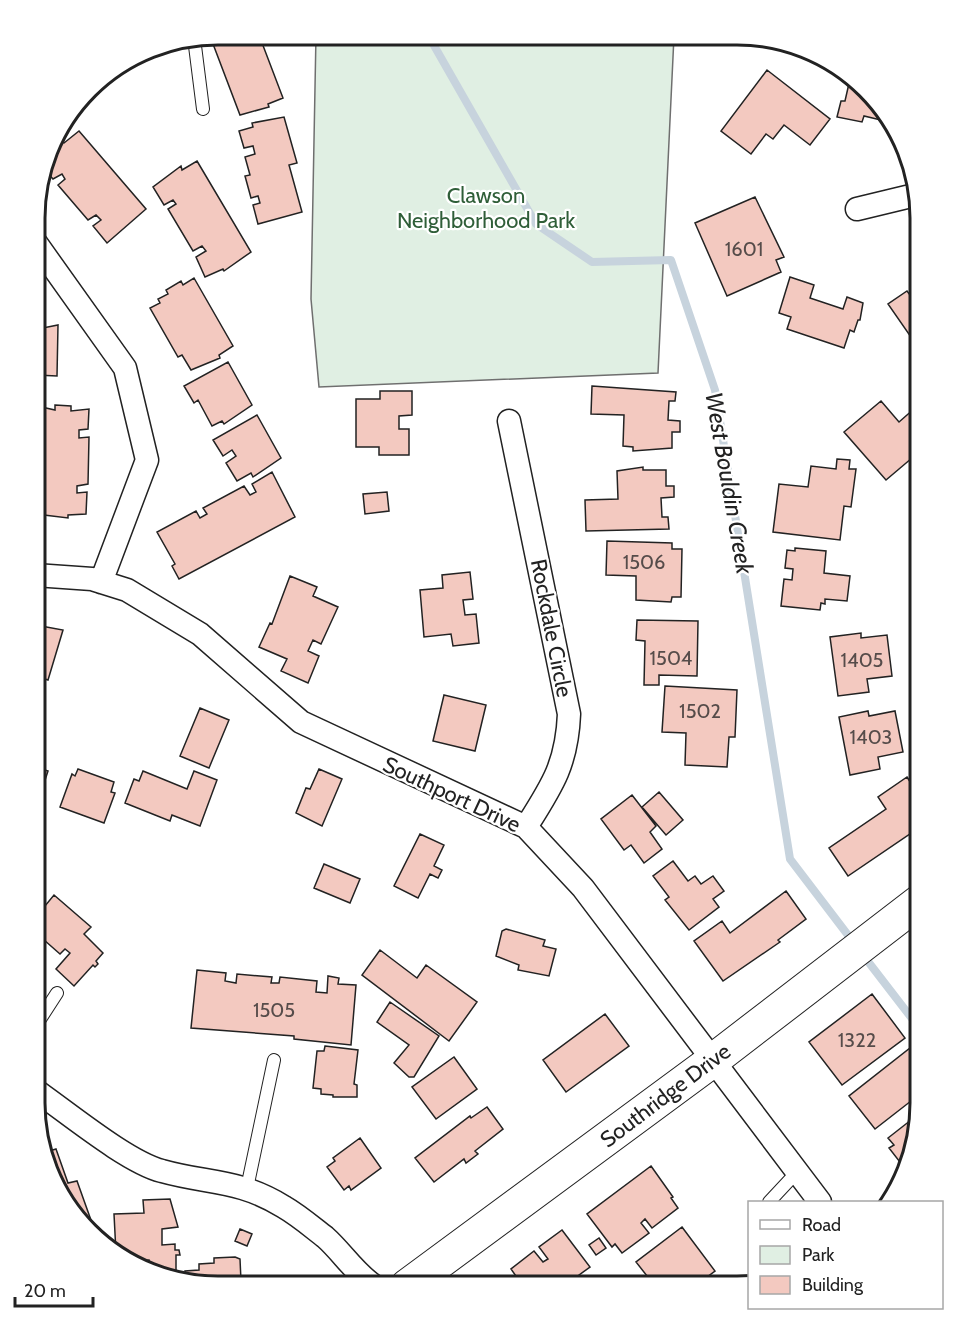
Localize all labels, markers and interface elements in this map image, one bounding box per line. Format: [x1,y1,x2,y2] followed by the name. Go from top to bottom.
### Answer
[397,182,575,234] park label: Clawson Neighborhood Park
[725,237,763,261] house number: 1601
[699,390,760,577] water label: West Bouldin Creek
[623,550,665,574] house number: 1506
[525,557,578,700] street label: Rockdale Circle
[650,646,693,670] house number: 1504
[841,648,883,672] house number: 1405
[679,699,721,723] house number: 1502
[850,725,892,749] house number: 1403
[379,751,525,838] street label: Southport Drive
[253,998,295,1022] house number: 1505
[838,1028,876,1052] house number: 1322
[595,1038,736,1153] street label: Southridge Drive
[748,1201,943,1309] legend
[802,1214,841,1236] text: Road
[802,1244,835,1266] text: Park
[15,1270,93,1308] scale bar
[802,1274,864,1296] text: Building
[24,1280,66,1302] text: 20 m

